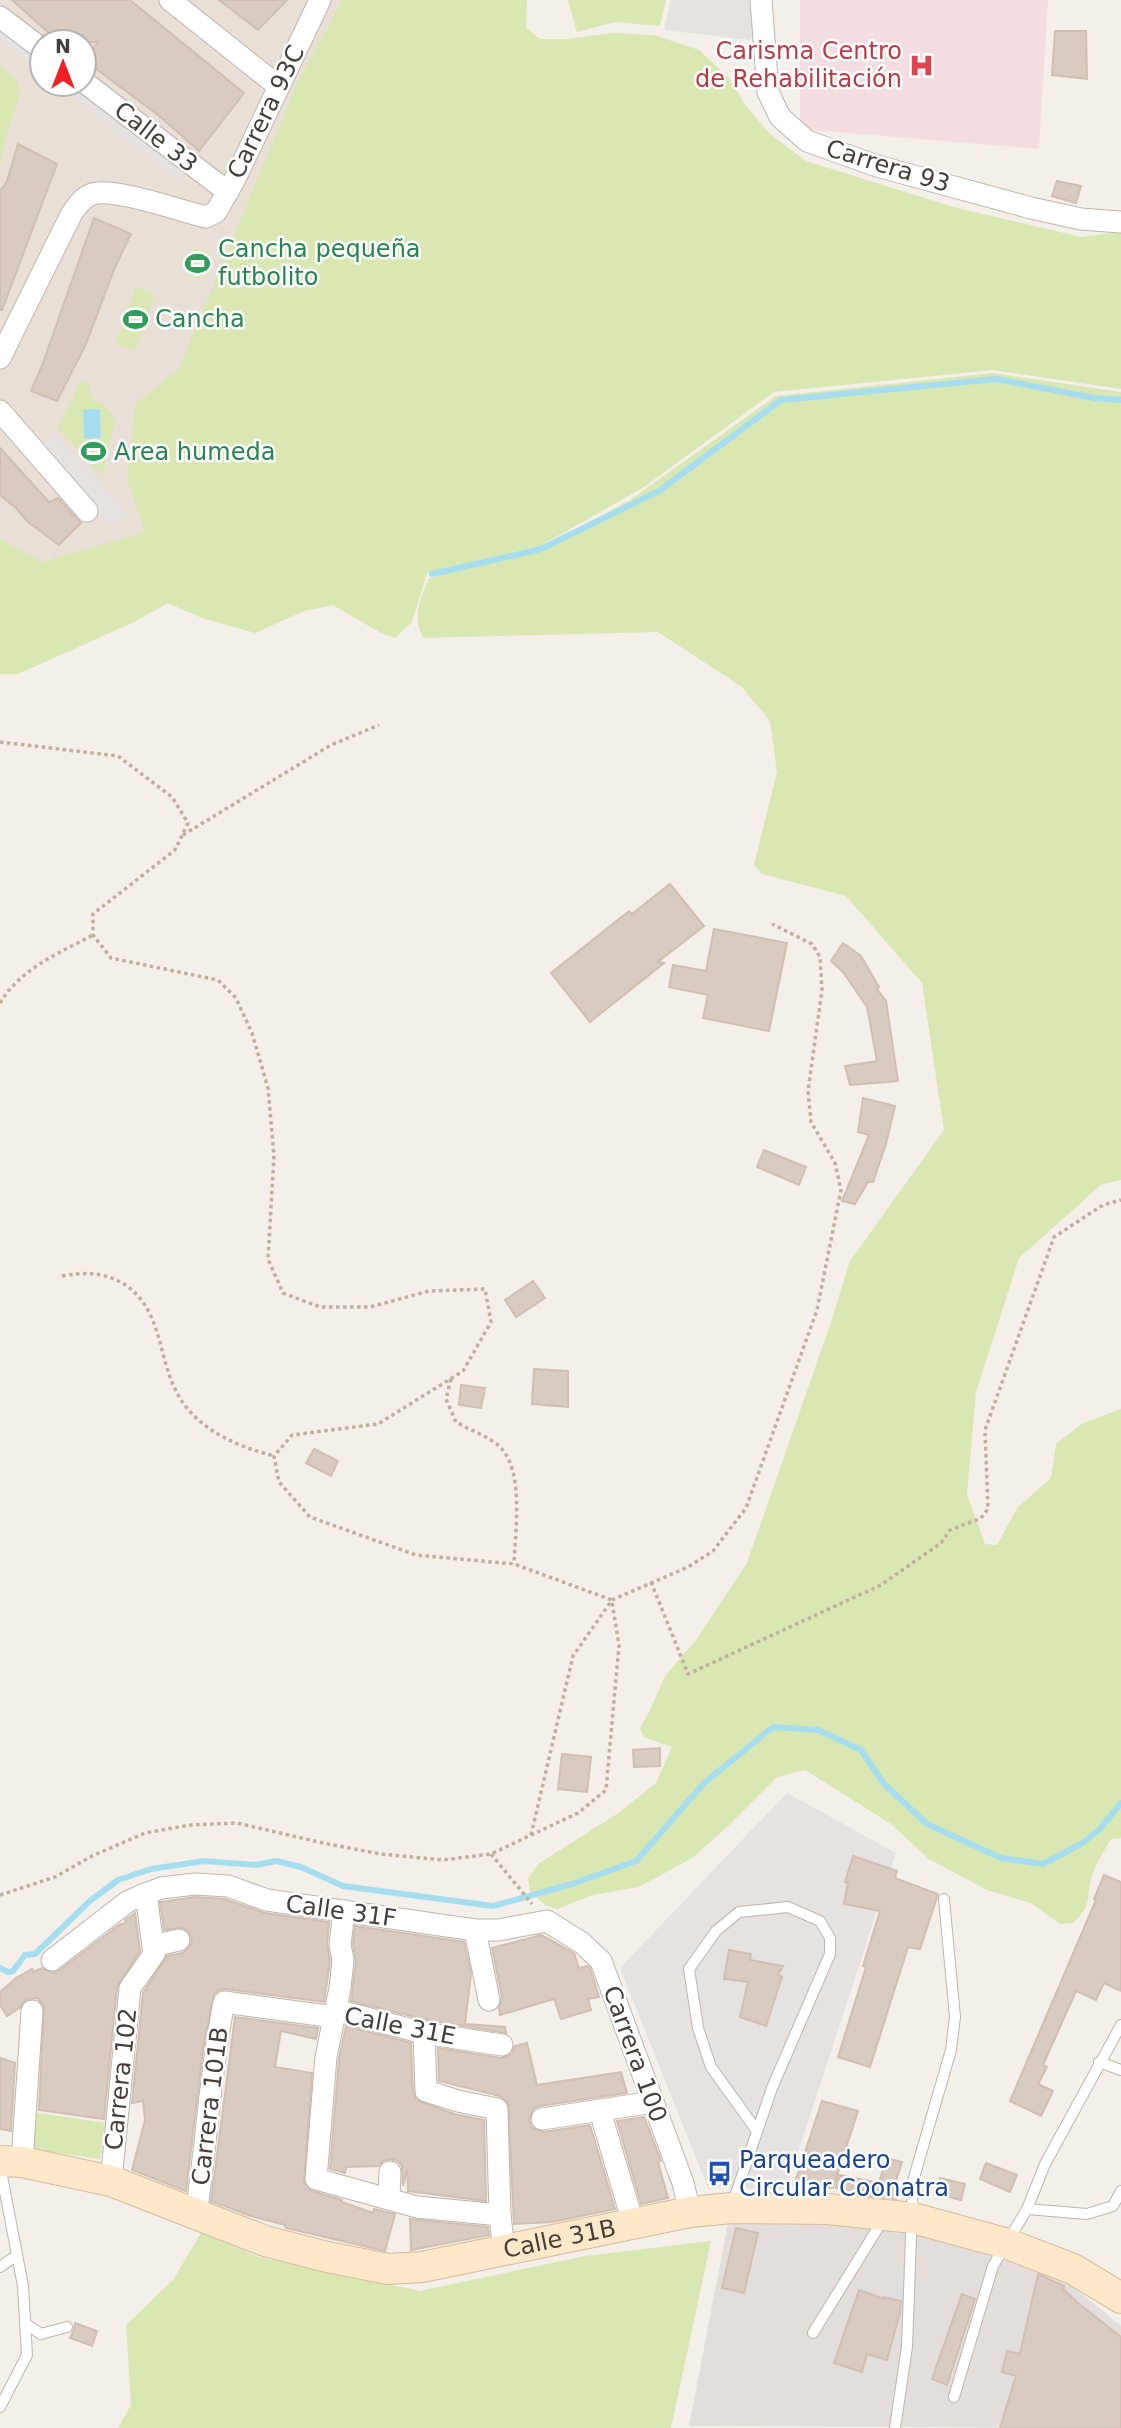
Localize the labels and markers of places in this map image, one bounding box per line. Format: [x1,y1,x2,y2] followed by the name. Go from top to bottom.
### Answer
[695,37,902,93] place label: Carisma Centro de Rehabilitación
[908,51,936,79] hospital icon: Carisma Centro de Rehabilitación
[218,235,421,291] place label: Cancha pequeña futbolito
[184,249,212,277] sports icon: Cancha pequeña futbolito
[121,305,149,333] sports icon: Cancha
[155,305,245,333] place label: Cancha
[80,438,108,466] sports icon: Area humeda
[114,438,275,466] place label: Area humeda
[739,2146,949,2202] place label: Parqueadero Circular Coonatra
[705,2160,733,2188] bus stop icon: Parqueadero Circular Coonatra

